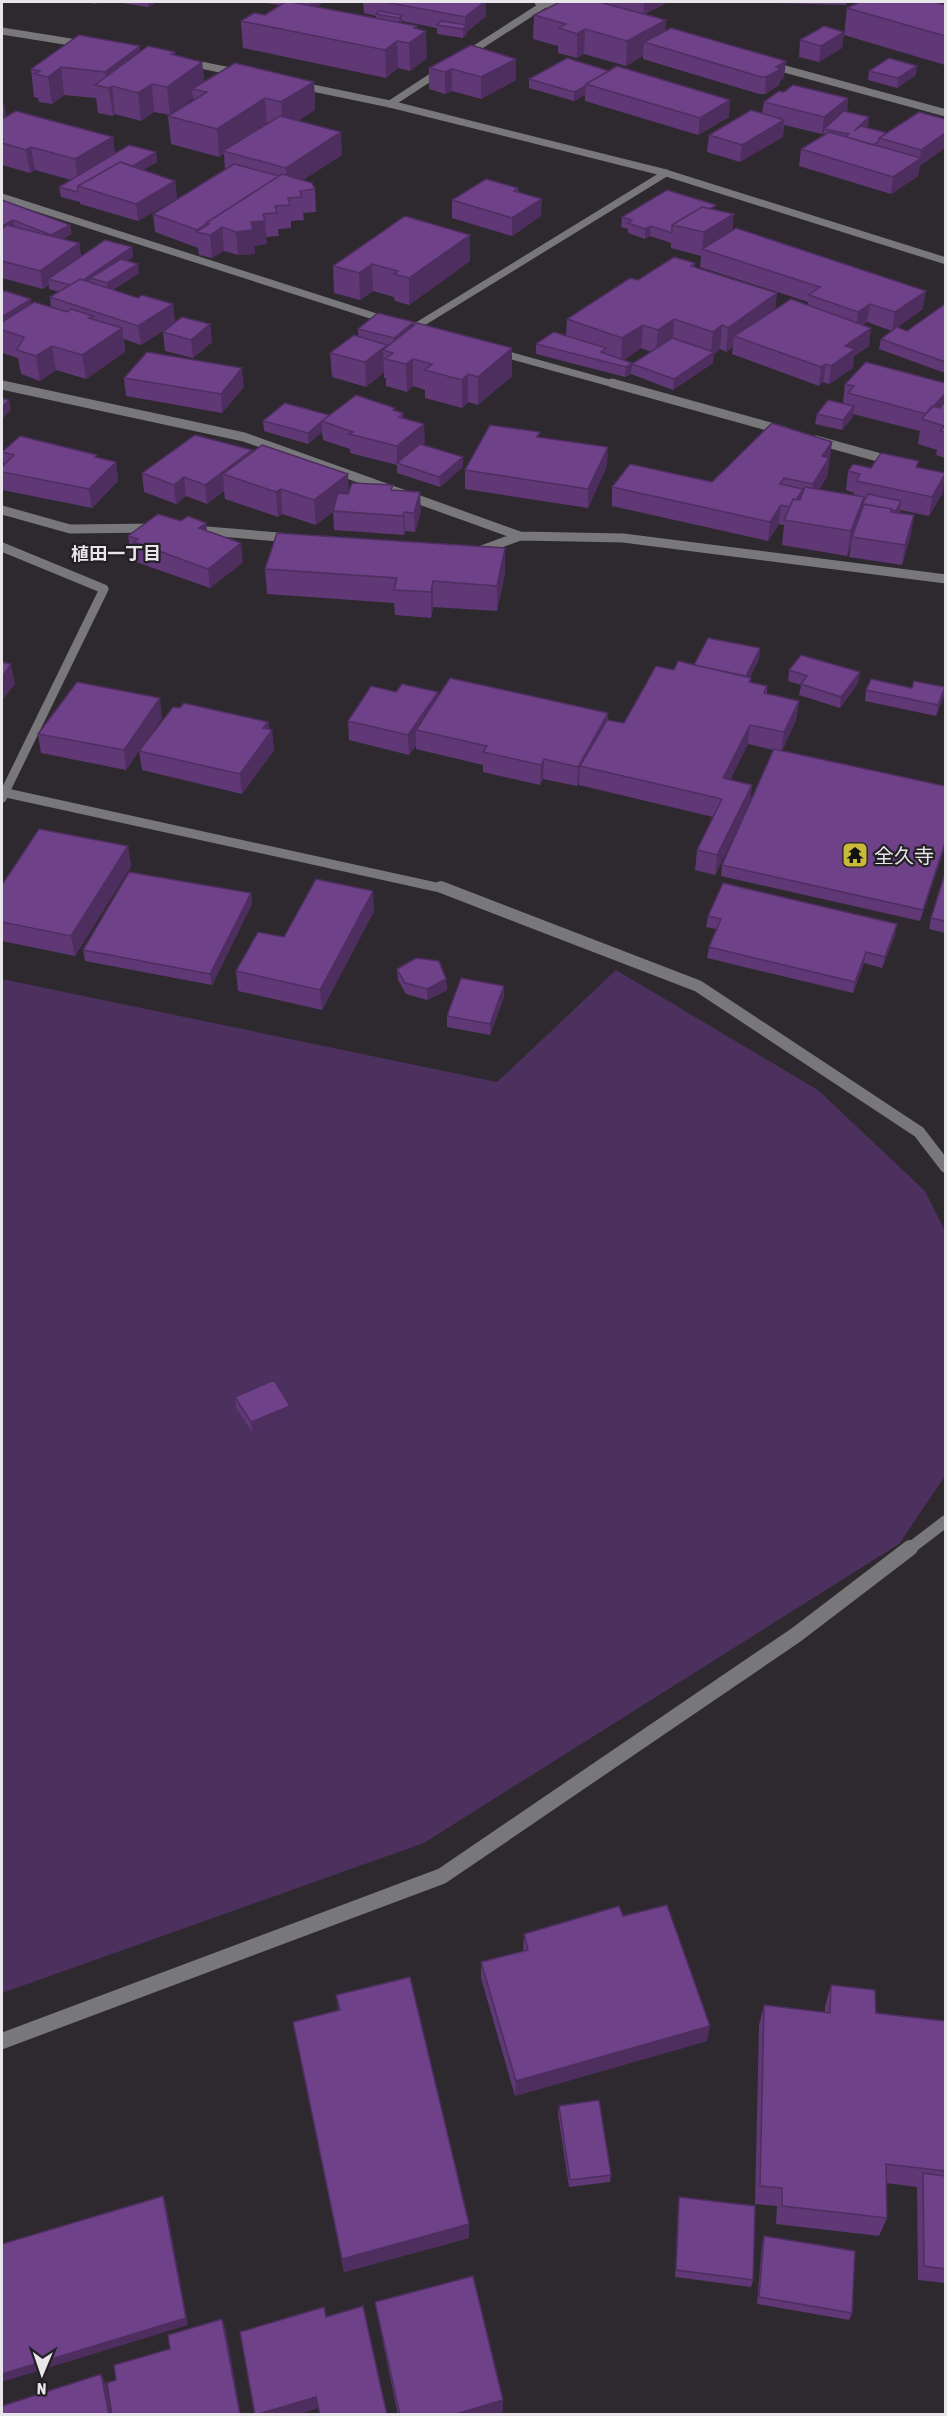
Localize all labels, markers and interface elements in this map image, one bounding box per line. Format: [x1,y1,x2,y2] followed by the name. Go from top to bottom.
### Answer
[71,543,161,564] district label: 植田一丁目
[840,840,870,870] temple icon: 全久寺
[874,844,934,867] place label: 全久寺
[12,2344,72,2404] north arrow
[36,2380,47,2398] text: N

